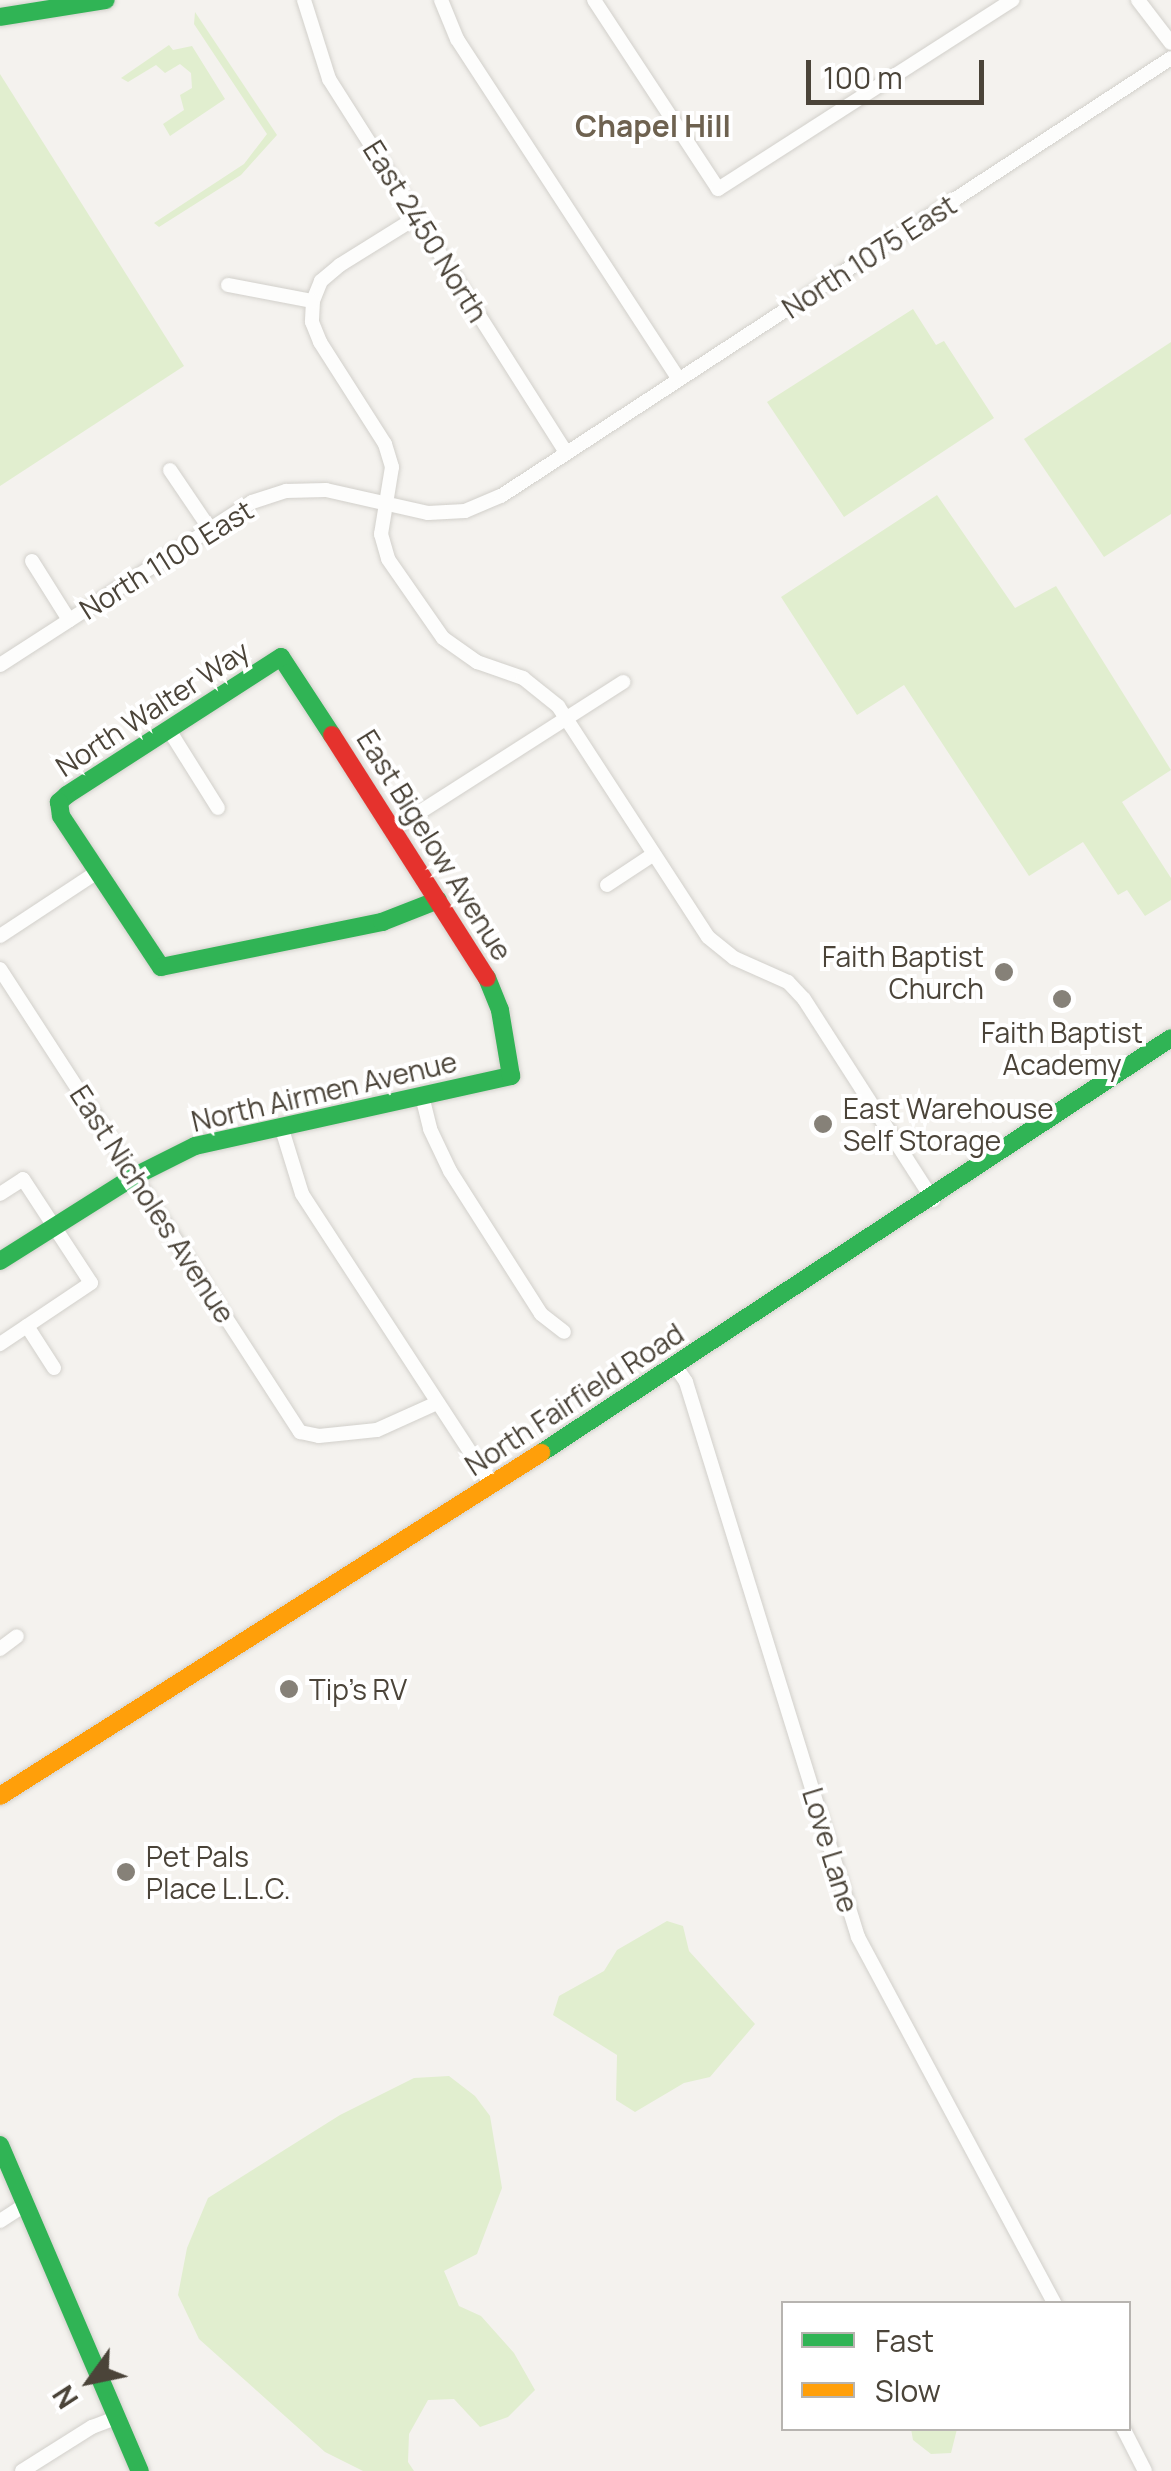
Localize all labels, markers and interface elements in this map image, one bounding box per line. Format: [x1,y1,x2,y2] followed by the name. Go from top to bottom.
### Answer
[811,40,988,102] scale bar
[823,57,903,98] text: 100 m
[575,108,731,144] district label: Chapel Hill
[357,134,495,328] street label: East 2450 North
[776,187,962,325] street label: North 1075 East
[73,492,259,626] street label: North 1100 East
[49,633,255,783] street label: North Walter Way
[350,724,520,966] street label: East Bigelow Avenue
[822,939,984,1005] place label: Faith Baptist Church
[993,961,1015,983] marker: Faith Baptist Church
[1051,988,1073,1010] marker: Faith Baptist Academy
[981,1015,1143,1081] place label: Faith Baptist Academy
[188,1044,460,1138] street label: North Airmen Avenue
[64,1079,242,1329] street label: East Nicholes Avenue
[843,1091,1054,1157] place label: East Warehouse Self Storage
[812,1113,834,1135] marker: East Warehouse Self Storage
[459,1316,689,1482] street label: North Fairfield Road
[309,1672,407,1706] place label: Tip's RV
[278,1678,300,1700] marker: Tip's RV
[796,1784,866,1916] street label: Love Lane
[146,1839,291,1905] place label: Pet Pals Place L.L.C.
[115,1861,137,1883] marker: Pet Pals Place L.L.C.
[781,2301,1131,2431] legend
[875,2320,934,2361] text: Fast
[40,2331,140,2431] north arrow
[875,2370,941,2411] text: Slow
[43,2379,86,2416] text: N

